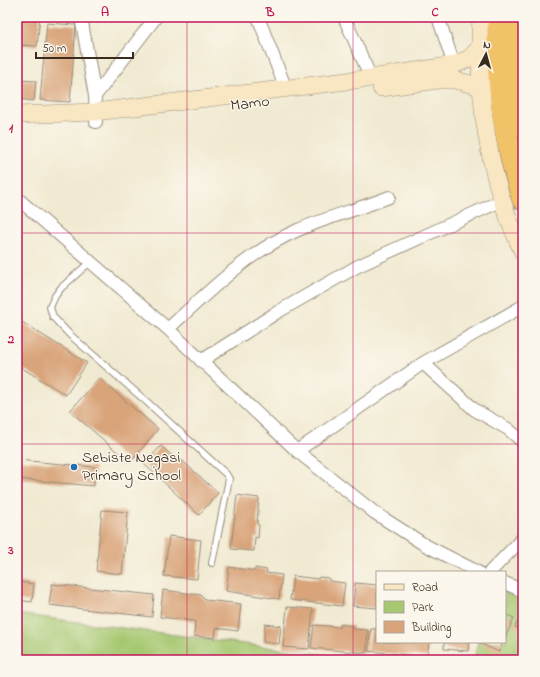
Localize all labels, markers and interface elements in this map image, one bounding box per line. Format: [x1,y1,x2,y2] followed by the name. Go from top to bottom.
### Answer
[101,3,109,22] text: A
[265,3,275,22] text: B
[431,3,439,22] text: C
[36,34,133,60] scale bar
[466,34,506,74] north arrow
[482,37,491,53] text: N
[42,40,66,58] text: 50 m
[229,90,271,118] street label: Mamo
[9,119,14,138] text: 1
[7,330,15,349] text: 2
[82,446,181,488] place label: Sebiste Negasi Primary School
[69,462,79,472] marker: Sebiste Negasi Primary School
[7,541,14,560] text: 3
[376,571,506,643] legend
[412,579,438,597] text: Road
[412,599,434,617] text: Park
[411,619,451,638] text: Building

